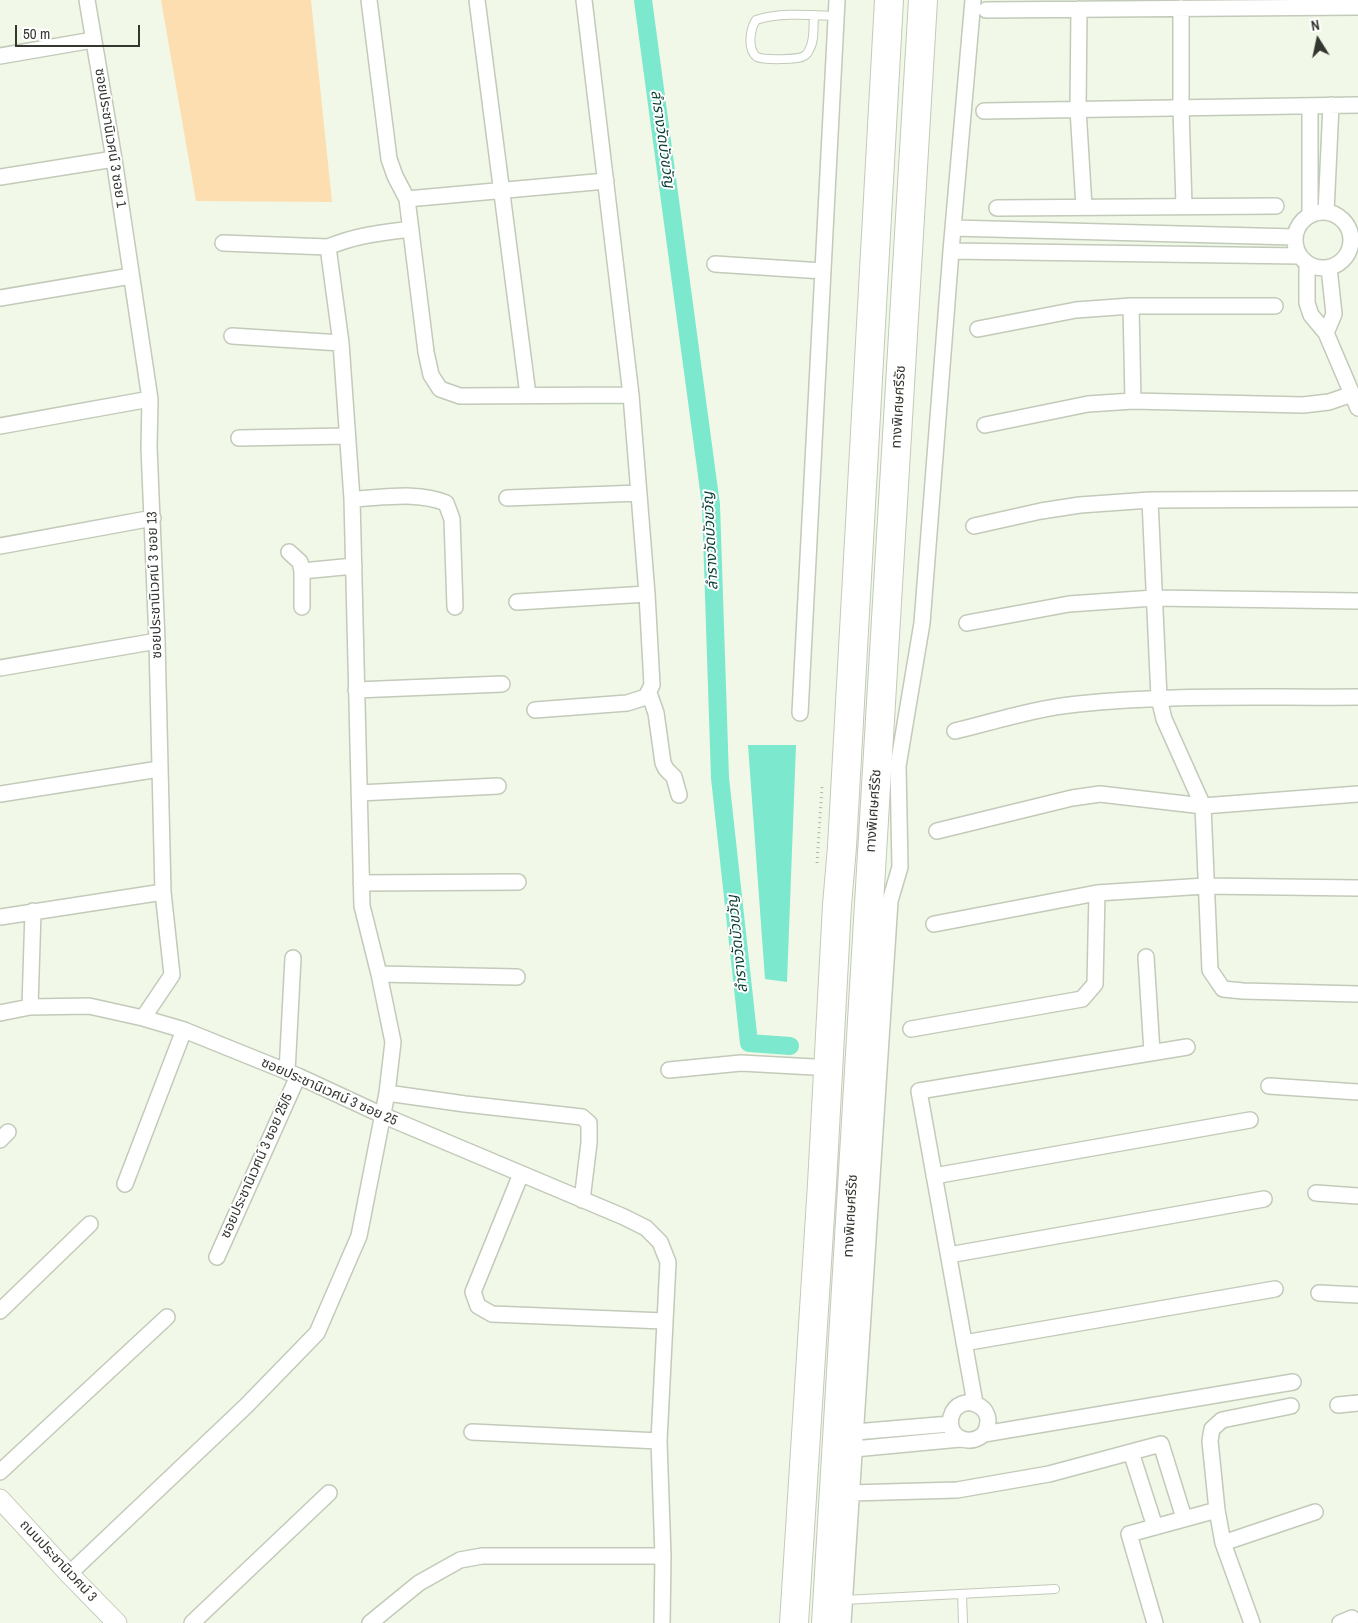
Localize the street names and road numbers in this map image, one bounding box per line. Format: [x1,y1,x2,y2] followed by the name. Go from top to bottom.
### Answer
[91,67,129,209] street label: ซอยประชานิเวศน์ 3 ซอย 1
[888,365,910,449] street label: ทางพิเศษศรีรัช
[144,511,166,659] street label: ซอยประชานิเวศน์ 3 ซอย 13
[863,769,885,853] street label: ทางพิเศษศรีรัช
[258,1054,400,1130] street label: ซอยประชานิเวศน์ 3 ซอย 25
[217,1091,297,1241] street label: ซอยประชานิเวศน์ 3 ซอย 25/5
[840,1174,862,1258] street label: ทางพิเศษศรีรัช
[16,1517,100,1605] street label: ถนนประชานิเวศน์ 3

